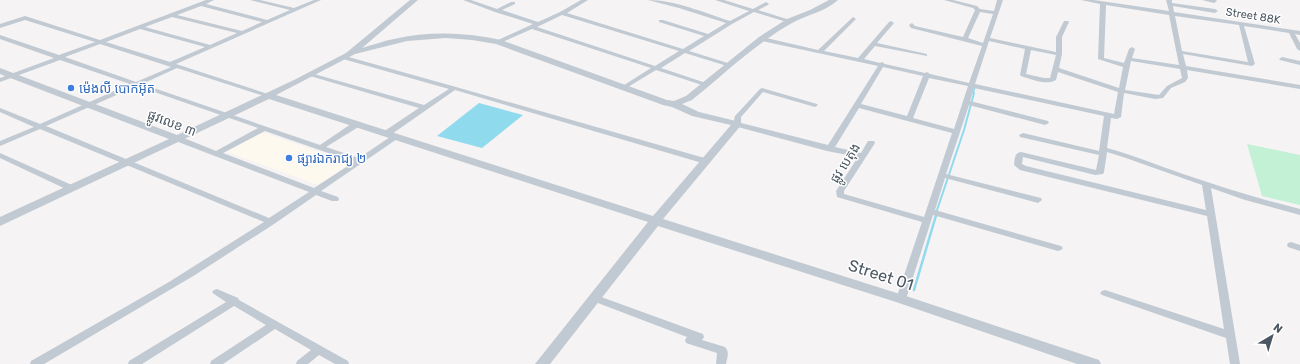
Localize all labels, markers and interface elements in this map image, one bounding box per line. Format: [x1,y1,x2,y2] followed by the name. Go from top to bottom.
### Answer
[1225,5,1282,27] street label: Street 88K
[79,80,155,96] place label: ម៉េងលី បោកអ៊ុត
[66,83,76,93] marker: ម៉េងលី បោកអ៊ុត
[144,107,198,143] street label: ផ្លូវលេខ ៣
[827,140,866,188] street label: ផ្លូវ បេតុង
[297,151,366,167] place label: ផ្សារឯករាជ្យ ២
[284,153,294,163] marker: ផ្សារឯករាជ្យ ២
[846,256,916,294] street label: Street 01
[1252,316,1292,356] north arrow
[1271,321,1285,336] text: N

